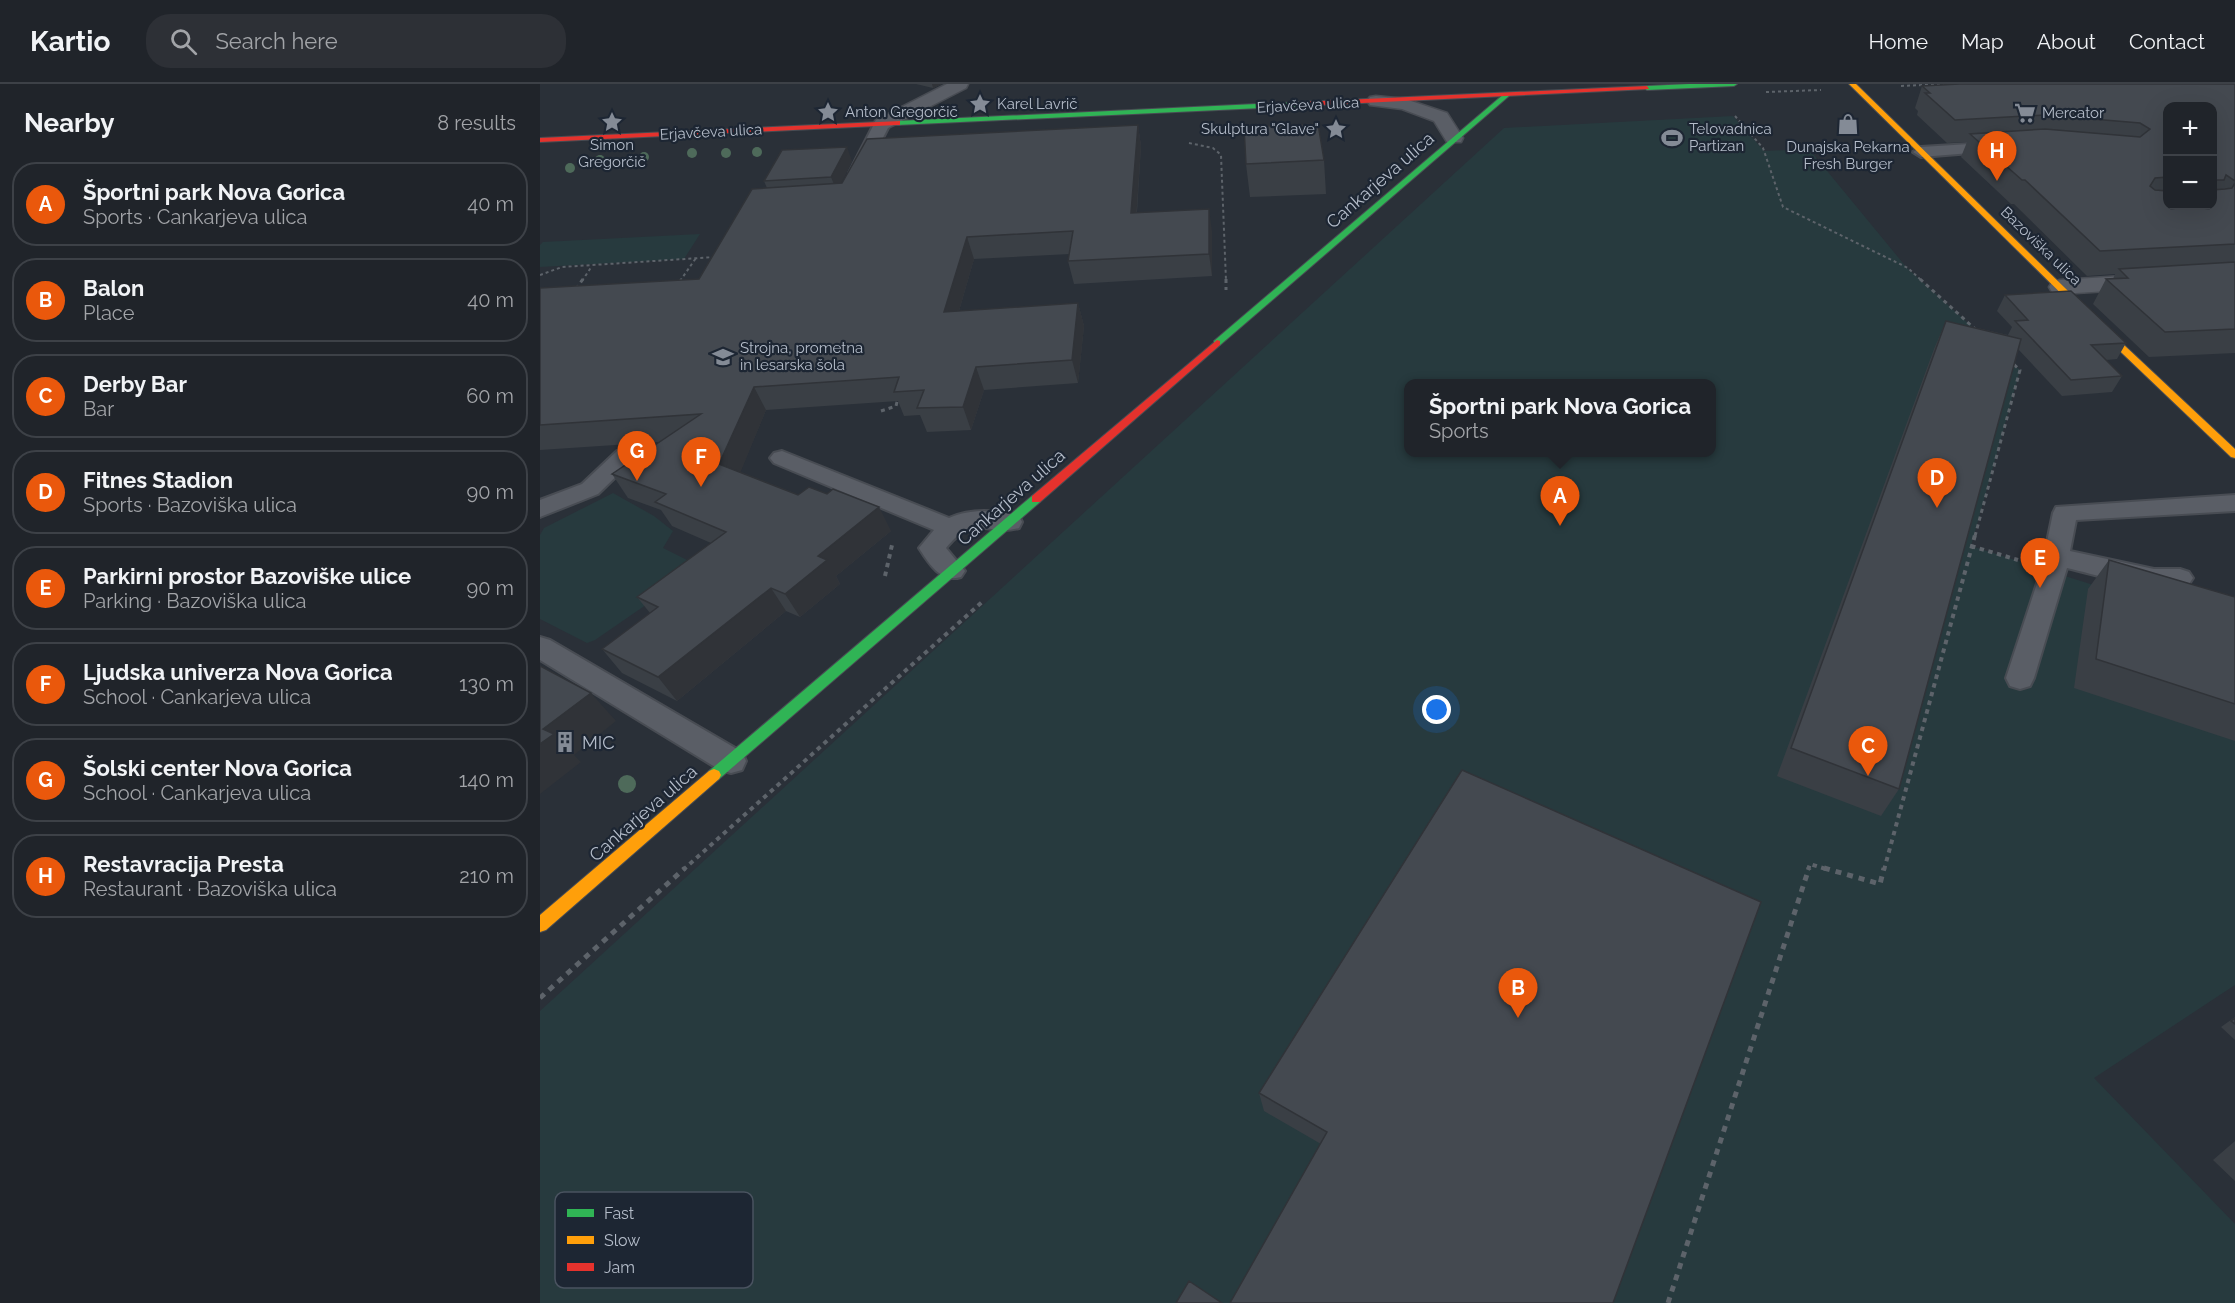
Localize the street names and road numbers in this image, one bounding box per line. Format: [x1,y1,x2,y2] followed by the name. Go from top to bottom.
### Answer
[1256,93,1360,117] street label: Erjavčeva ulica
[659,120,763,144] street label: Erjavčeva ulica
[1322,128,1438,232] street label: Cankarjeva ulica
[1997,203,2085,289] street label: Bazoviška ulica
[953,445,1069,549] street label: Cankarjeva ulica
[585,761,701,865] street label: Cankarjeva ulica

